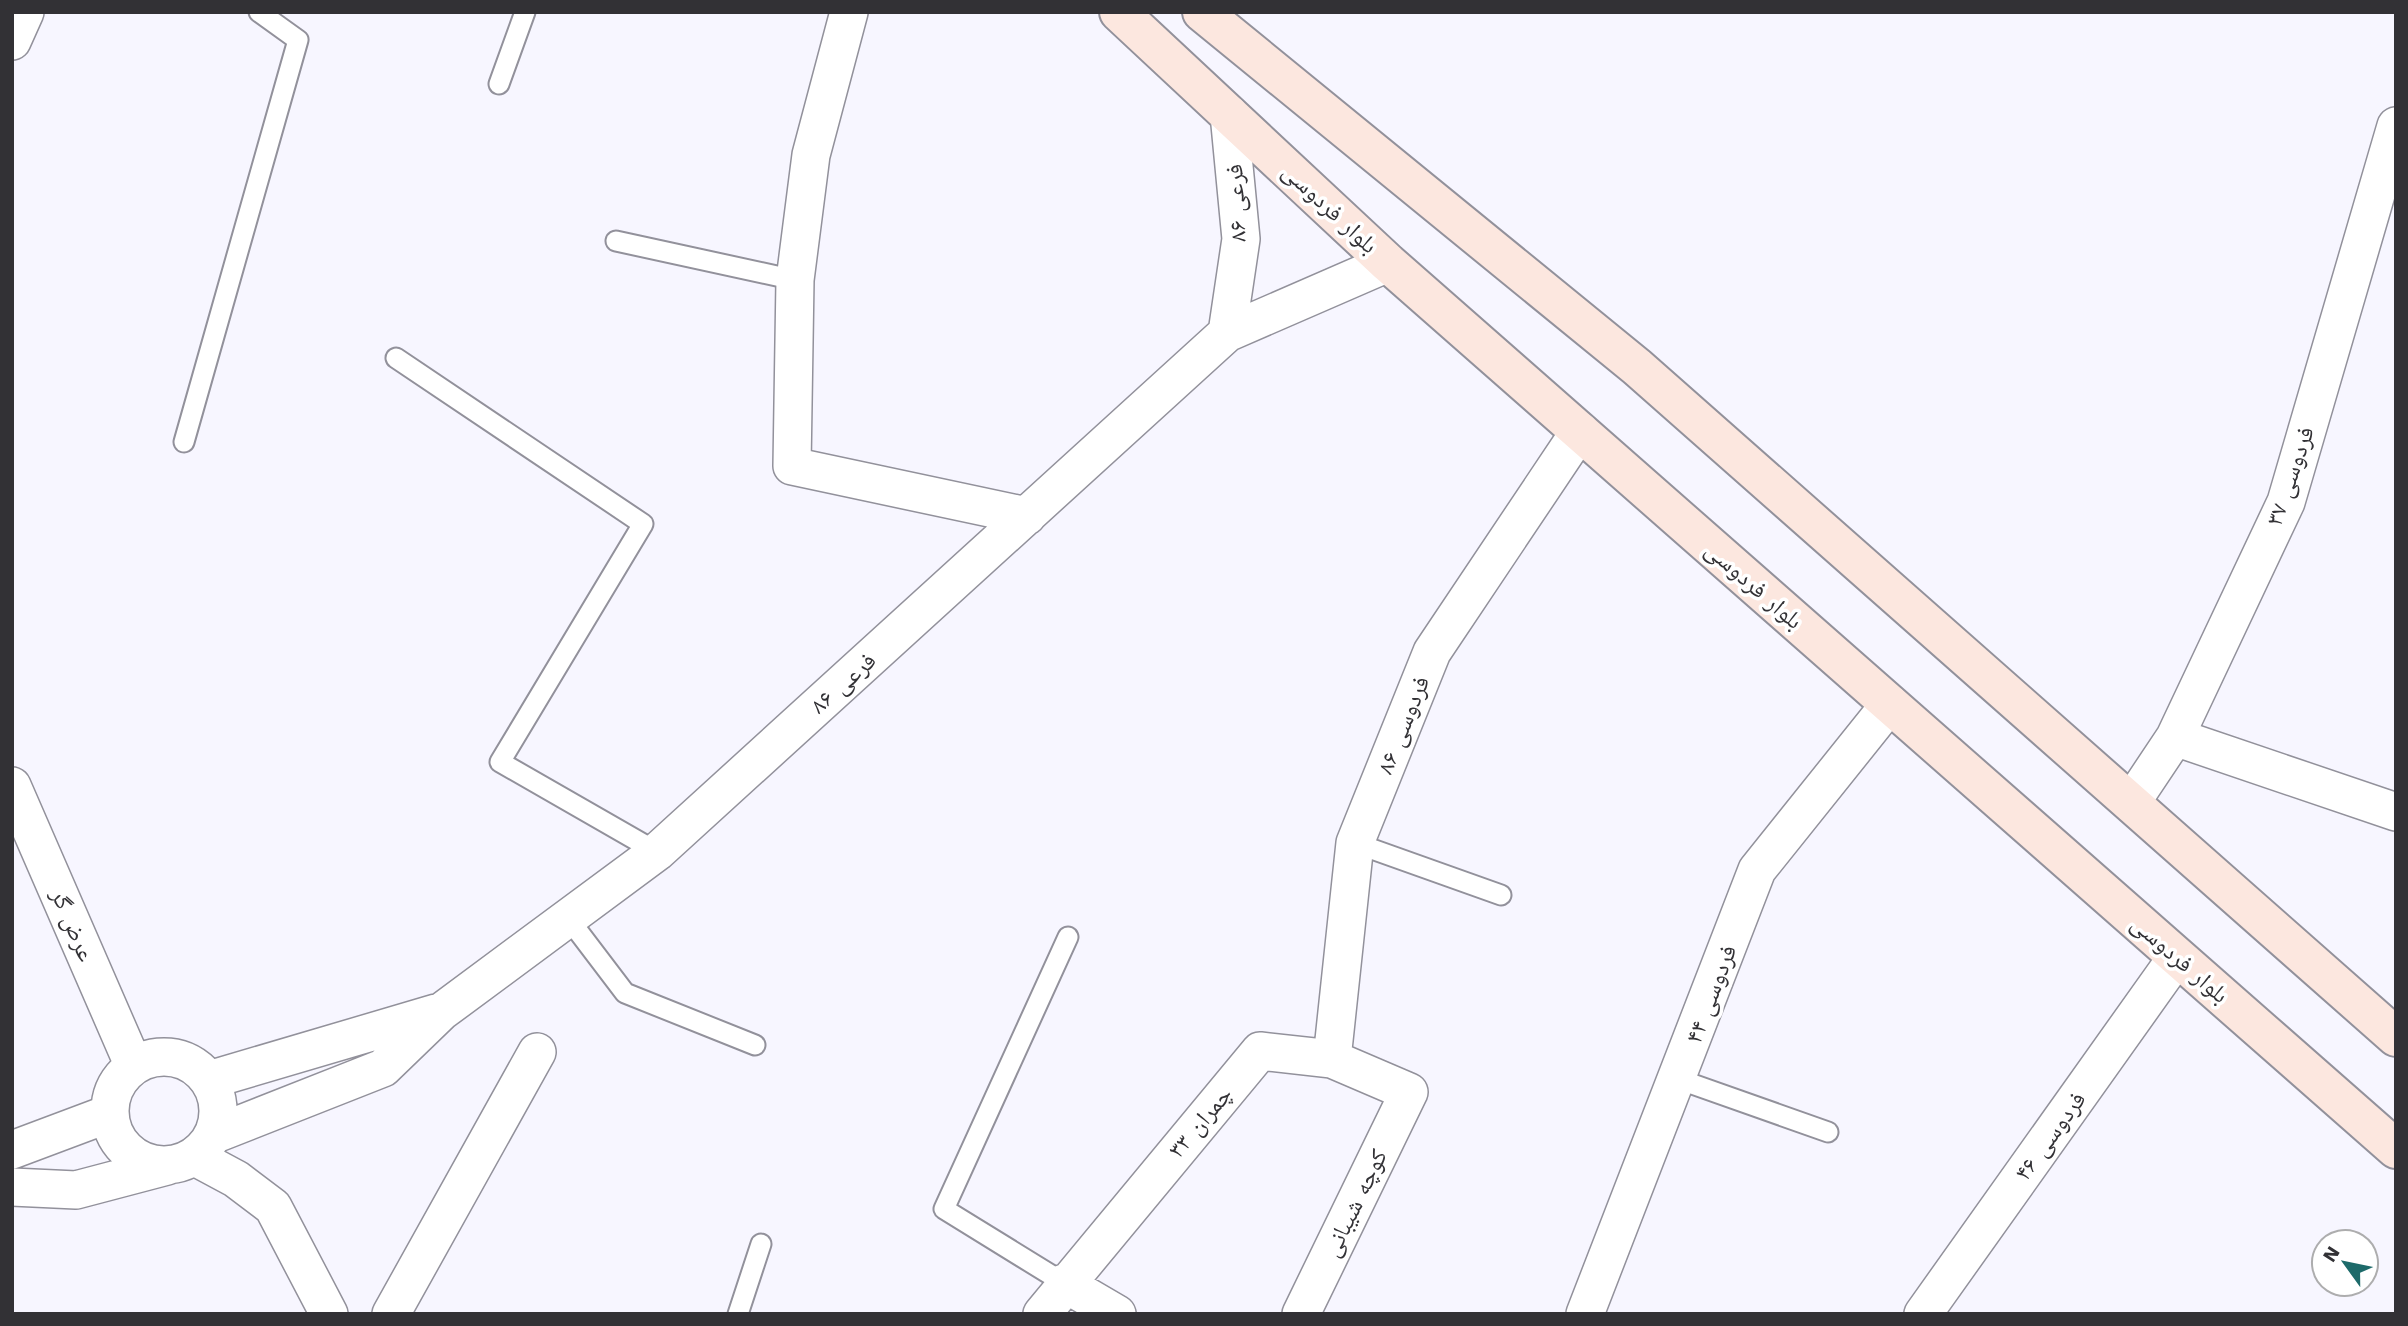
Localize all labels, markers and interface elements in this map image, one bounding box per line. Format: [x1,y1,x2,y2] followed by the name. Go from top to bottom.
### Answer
[1277,157,1383,259] street label: بلوار فردوسی
[1220,163,1252,243] street label: فرعی ۸۶
[2260,423,2320,529] street label: فردوسی ۳۷
[1699,535,1809,635] street label: بلوار فردوسی
[805,646,881,720] street label: فرعی ۸۶
[1371,672,1435,778] street label: فردوسی ۸۶
[45,884,101,965] street label: عرض گر
[2125,909,2235,1009] street label: بلوار فردوسی
[1679,941,1743,1047] street label: فردوسی ۴۴
[1162,1081,1238,1163] street label: چمران ۳۳
[2008,1086,2092,1186] street label: فردوسی ۴۶
[1317,1145,1393,1261] street label: کوچه شیبانی
[2310,1228,2380,1298] north arrow
[2318,1242,2345,1266] text: N

